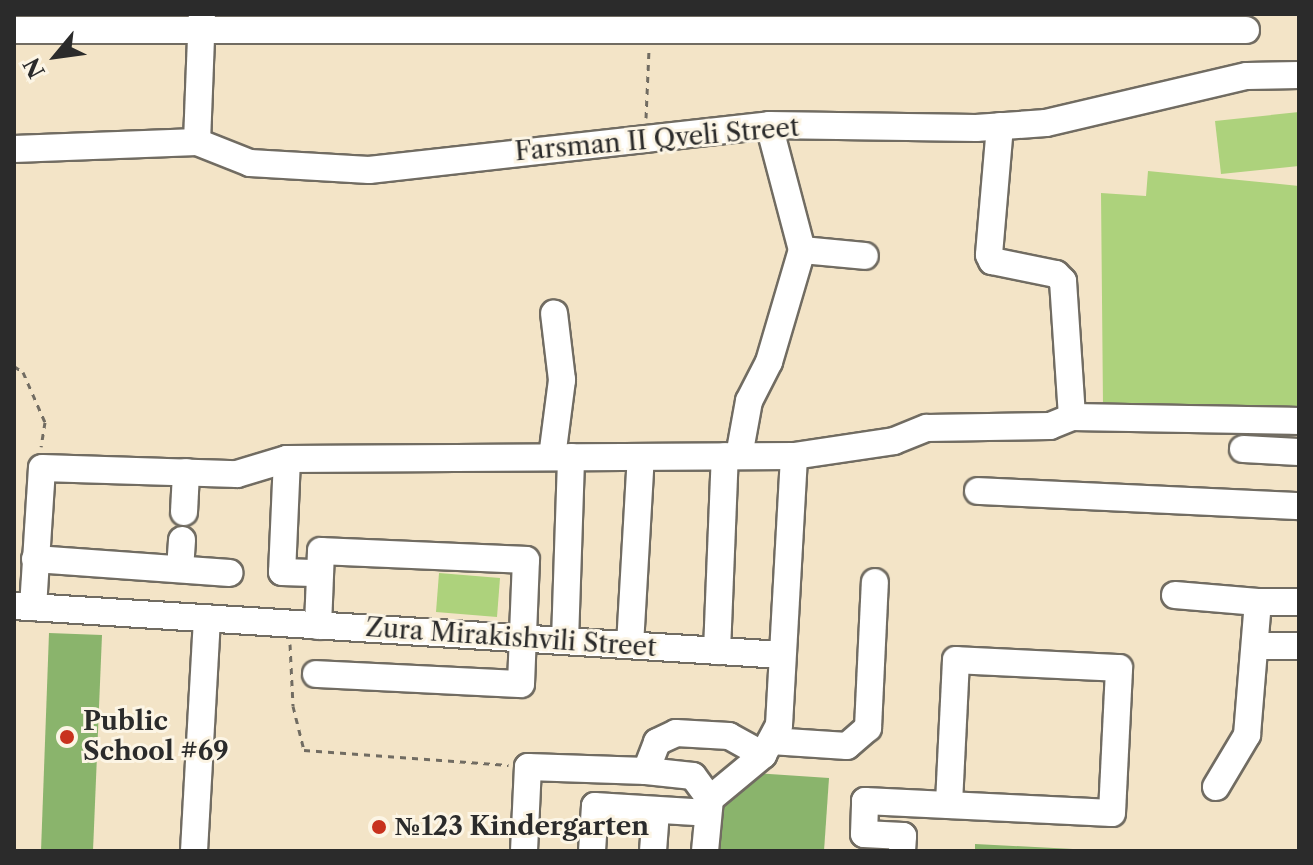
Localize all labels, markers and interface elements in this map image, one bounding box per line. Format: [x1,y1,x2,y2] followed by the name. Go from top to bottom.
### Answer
[16,16,96,96] north arrow
[18,53,51,83] text: N
[514,112,800,168] street label: Farsman II Qveli Street
[364,612,658,664] street label: Zura Mirakishvili Street
[83,706,229,768] place label: Public School #69
[58,728,76,746] marker: Public School #69
[395,811,650,843] place label: №123 Kindergarten
[370,818,388,836] marker: №123 Kindergarten

